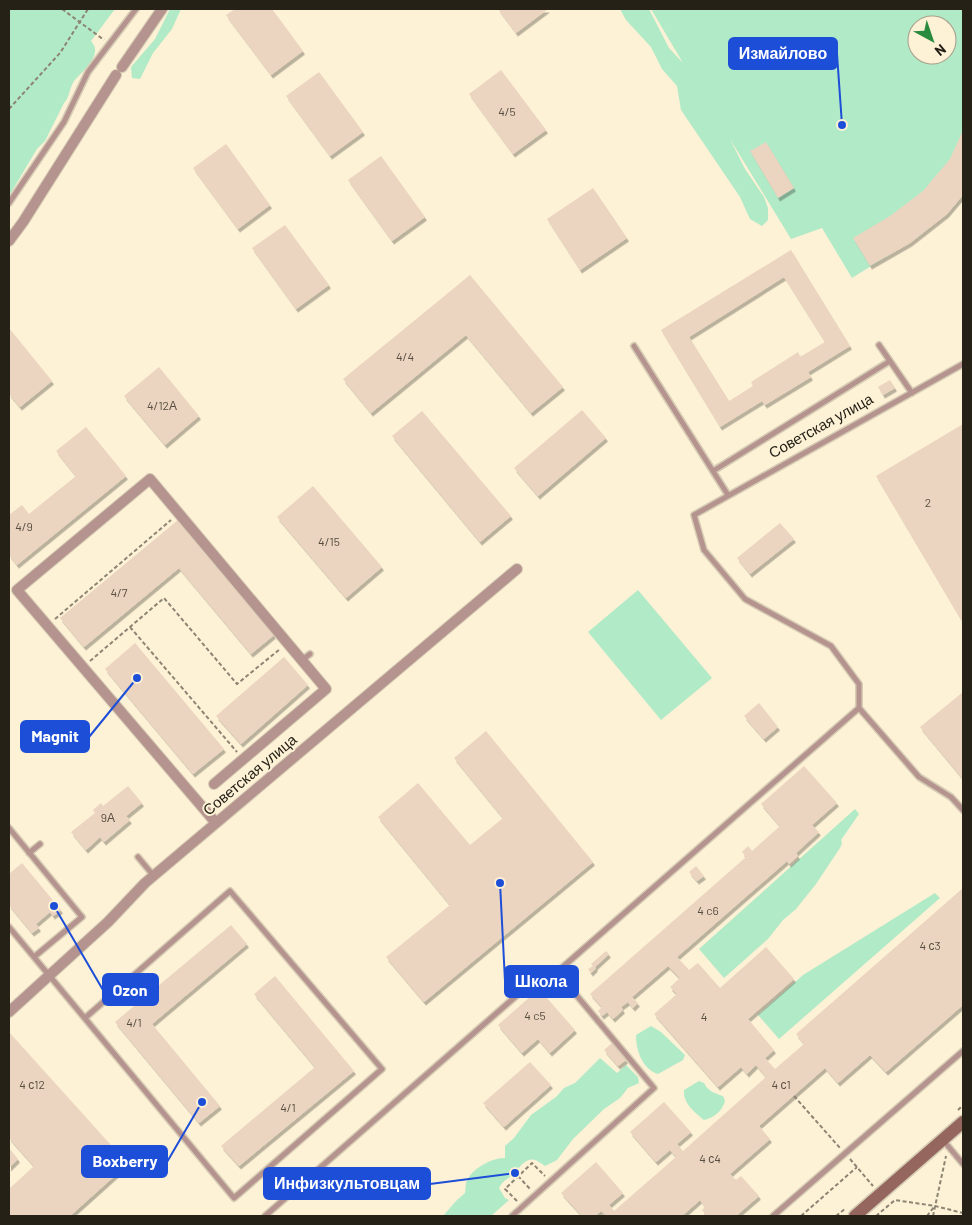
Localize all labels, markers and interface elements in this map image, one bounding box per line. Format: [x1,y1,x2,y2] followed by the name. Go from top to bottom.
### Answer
[907,15,957,65] north arrow
[729,38,837,69] callout: Измайлово
[932,41,950,60] text: N
[739,43,827,62] text: Измайлово
[498,104,516,118] house number: 4/5
[396,349,414,363] house number: 4/4
[765,389,876,461] street label: Советская улица
[147,398,177,412] house number: 4/12А
[925,495,931,509] house number: 2
[15,519,33,533] house number: 4/9
[318,534,340,548] house number: 4/15
[110,585,128,599] house number: 4/7
[21,721,89,752] callout: Magnit
[31,726,79,745] text: Magnit
[199,729,300,819] street label: Советская улица
[101,810,115,824] house number: 9А
[697,903,719,917] house number: 4 c6
[919,938,941,952] house number: 4 с3
[505,966,578,997] callout: Школа
[515,971,567,990] text: Школа
[103,974,158,1005] callout: Ozon
[113,980,147,999] text: Ozon
[524,1008,546,1022] house number: 4 c5
[701,1009,707,1023] house number: 4
[126,1015,142,1029] house number: 4/1
[19,1077,45,1091] house number: 4 с12
[771,1077,791,1091] house number: 4 с1
[280,1100,296,1114] house number: 4/1
[82,1146,167,1177] callout: Boxberry
[92,1151,158,1170] text: Boxberry
[699,1151,721,1165] house number: 4 с4
[264,1168,430,1199] callout: Инфизкультовцам
[274,1173,420,1192] text: Инфизкультовцам

